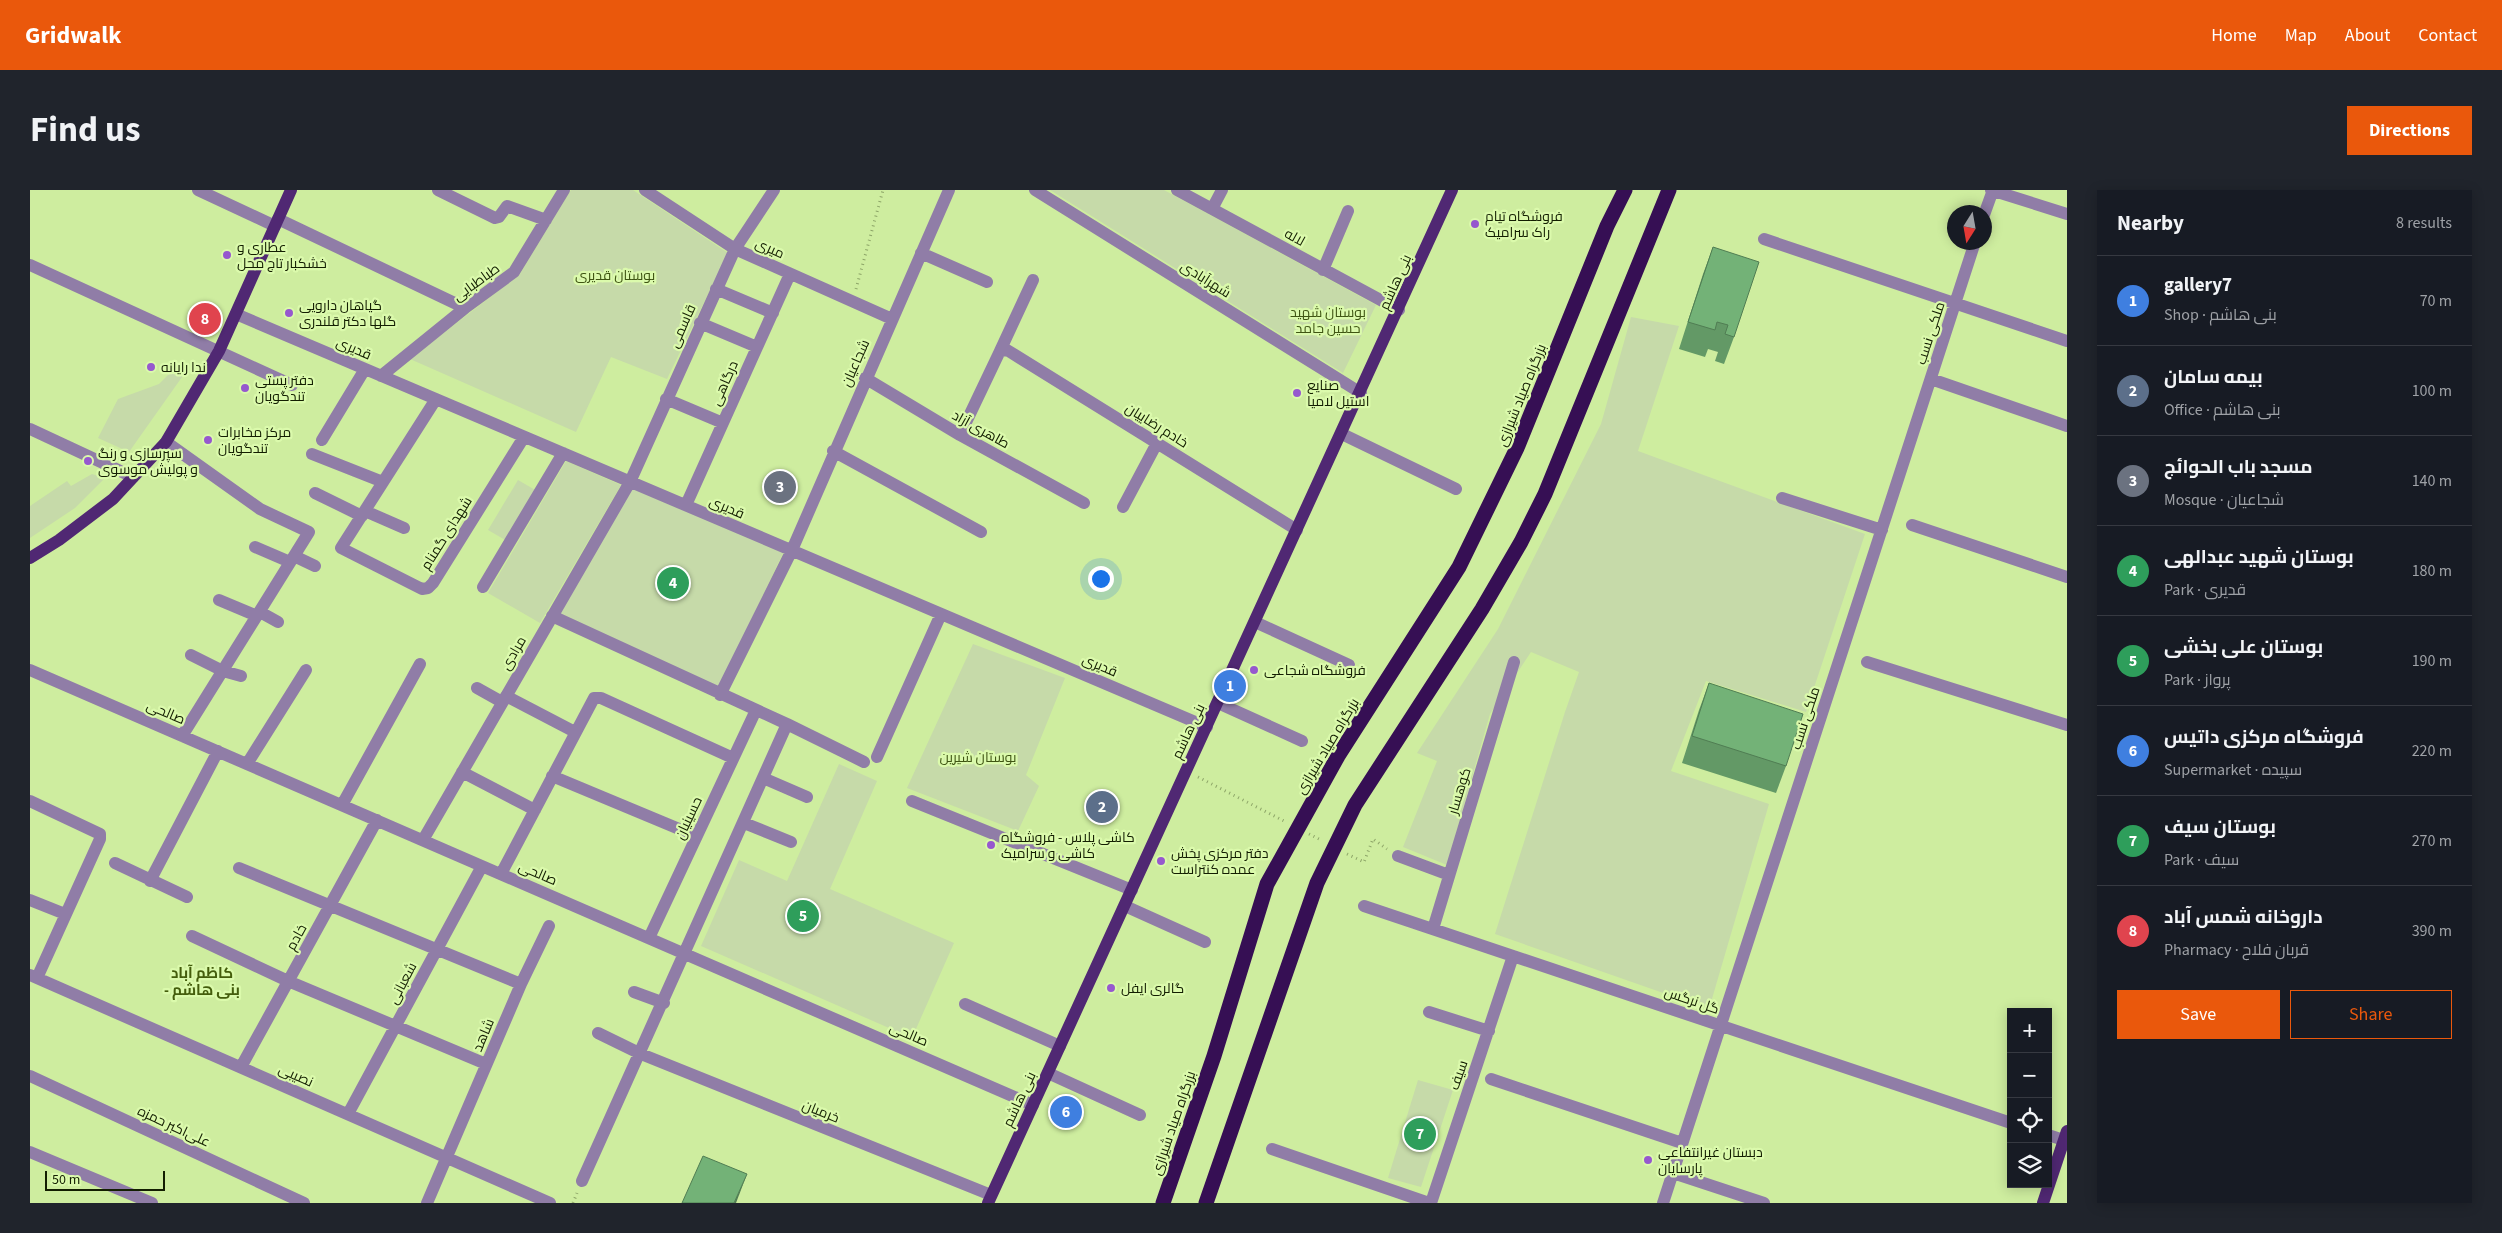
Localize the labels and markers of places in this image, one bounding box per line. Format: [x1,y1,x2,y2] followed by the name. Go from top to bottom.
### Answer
[1485,207,1563,243] place label: فروشگاه تیام راک سرامیک
[1469,218,1481,230] marker: فروشگاه تیام راک سرامیک
[237,238,327,274] place label: عطاری و خشکبار تاج محل
[221,249,233,261] marker: عطاری و خشکبار تاج محل
[299,296,396,332] place label: گیاهان دارویی گلها دکتر قلندری
[189,300,221,338] pin: 8
[283,307,295,319] marker: گیاهان دارویی گلها دکتر قلندری
[161,358,206,378] place label: ندا رایانه
[145,361,157,373] marker: ندا رایانه
[255,371,314,407] place label: دفتر پستی تندگویان
[1307,376,1369,412] place label: صنایع استیل لامیا
[239,382,251,394] marker: دفتر پستی تندگویان
[1291,387,1303,399] marker: صنایع استیل لامیا
[218,423,291,459] place label: مرکز مخابرات تندگویان
[202,434,214,446] marker: مرکز مخابرات تندگویان
[98,444,198,480] place label: سپرسازی و رنگ و پولیش موسوی
[82,455,94,467] marker: سپرسازی و رنگ و پولیش موسوی
[764,468,796,506] pin: 3
[657,564,689,602] pin: 4
[1264,661,1366,681] place label: فروشگاه شجاعی
[1248,664,1260,676] marker: فروشگاه شجاعی
[1214,667,1246,705] pin: 1
[1086,788,1118,826] pin: 2
[1001,828,1135,864] place label: کاشی پلاس - فروشگاه کاشی و سرامیک
[985,839,997,851] marker: کاشی پلاس - فروشگاه کاشی و سرامیک
[1171,844,1269,880] place label: دفتر مرکزی پخش عمده کنتراست
[1155,855,1167,867] marker: دفتر مرکزی پخش عمده کنتراست
[787,897,819,935] pin: 5
[1121,979,1184,999] place label: گالری ایفل
[1105,982,1117,994] marker: گالری ایفل
[1050,1093,1082,1131] pin: 6
[1404,1115,1436,1153] pin: 7
[1658,1143,1763,1179] place label: دبستان غیرانتفاعی پارسایان
[1642,1154,1654,1166] marker: دبستان غیرانتفاعی پارسایان

